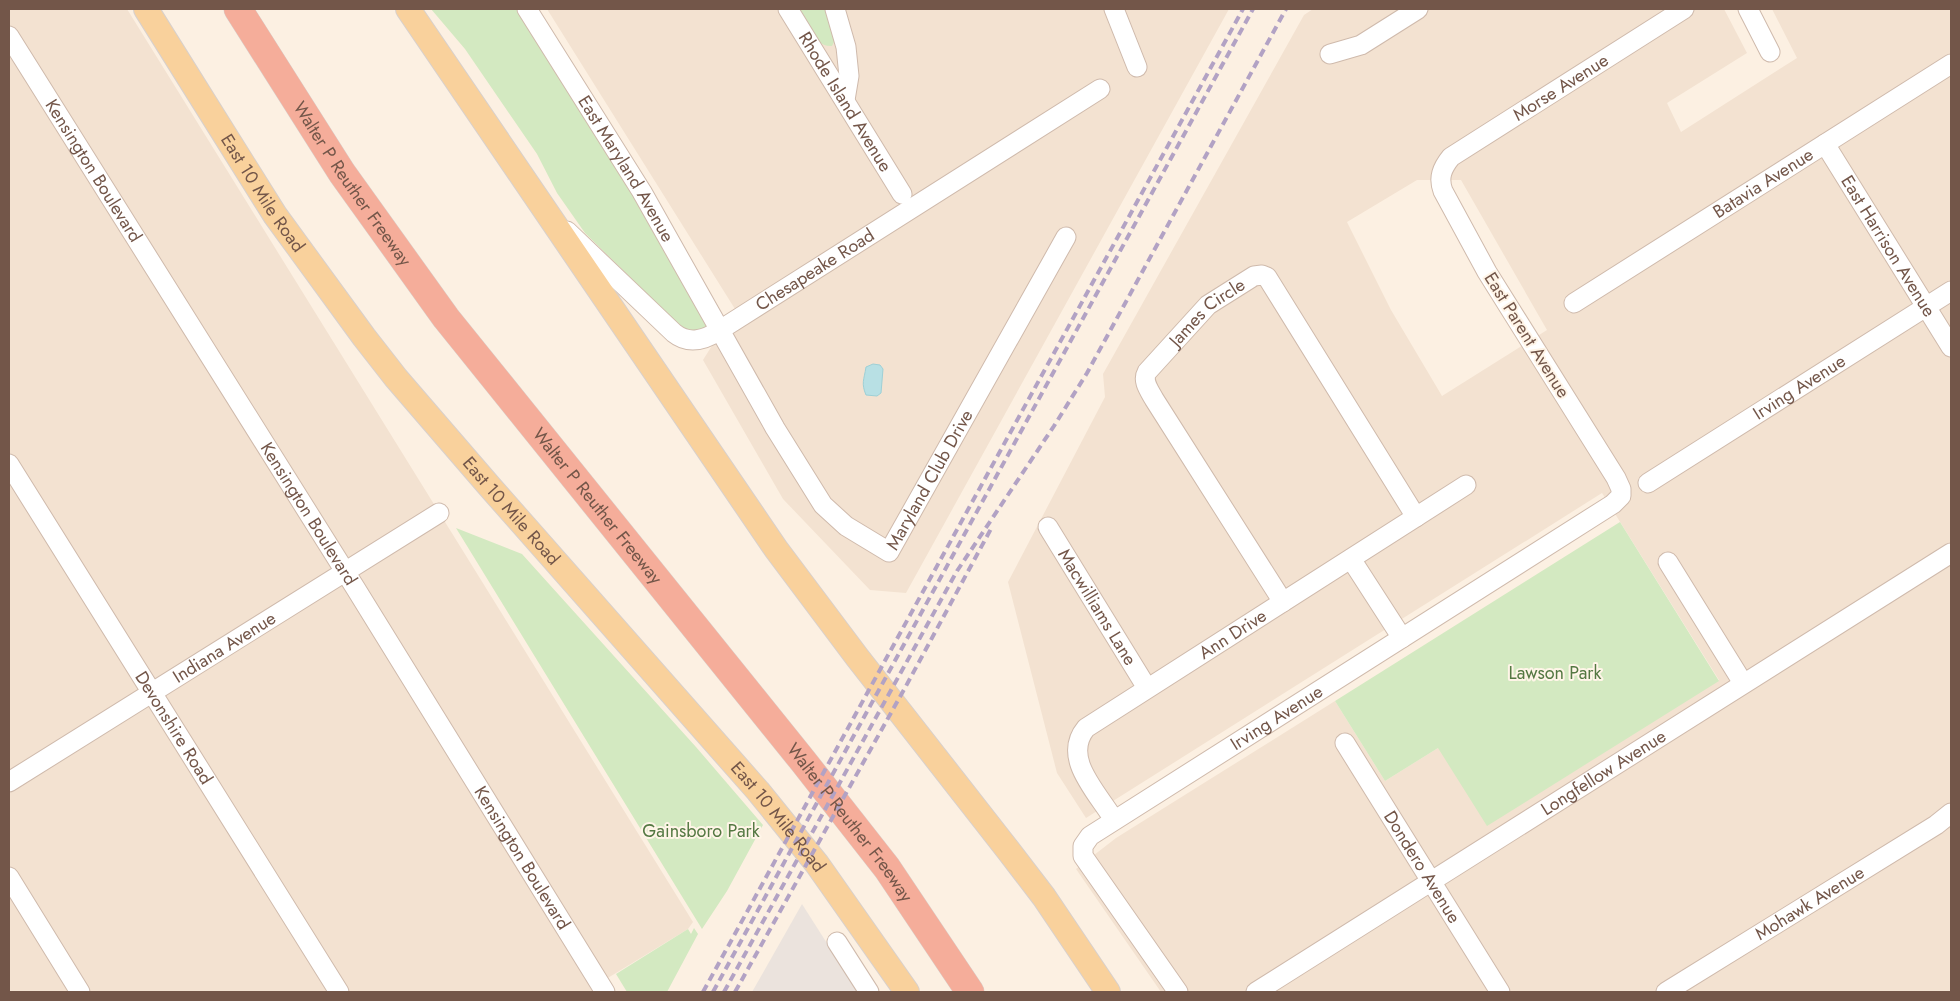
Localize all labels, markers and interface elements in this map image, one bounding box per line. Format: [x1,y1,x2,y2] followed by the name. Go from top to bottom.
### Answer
[792,27,898,177] street label: Rhode Island Avenue
[1508,47,1614,127] street label: Morse Avenue
[571,90,681,247] street label: East Maryland Avenue
[39,94,148,247] street label: Kensington Boulevard
[287,96,418,272] street label: Walter P Reuther Freeway
[214,129,311,258] street label: East 10 Mile Road
[1708,141,1818,225] street label: Batavia Avenue
[1834,170,1942,322] street label: East Harrison Avenue
[750,222,879,317] street label: Chesapeake Road
[1478,267,1576,403] street label: East Parent Avenue
[1162,272,1250,354] street label: James Circle
[1748,348,1850,426] street label: Irving Avenue
[880,405,979,555] street label: Maryland Club Drive
[526,422,669,590] street label: Walter P Reuther Freeway
[254,437,364,590] street label: Kensington Boulevard
[456,451,566,571] street label: East 10 Mile Road
[1051,544,1143,670] street label: Macwilliams Lane
[1193,603,1272,666] street label: Ann Drive
[168,605,281,689] street label: Indiana Avenue
[1509,660,1602,686] park label: Lawson Park
[129,666,219,789] street label: Devonshire Road
[1225,679,1328,757] street label: Irving Avenue
[1536,723,1671,822] street label: Longfellow Avenue
[780,737,919,907] street label: Walter P Reuther Freeway
[725,756,832,877] street label: East 10 Mile Road
[468,781,576,935] street label: Kensington Boulevard
[1377,806,1467,928] street label: Dondero Avenue
[642,818,760,844] park label: Gainsboro Park
[1750,859,1869,947] street label: Mohawk Avenue

